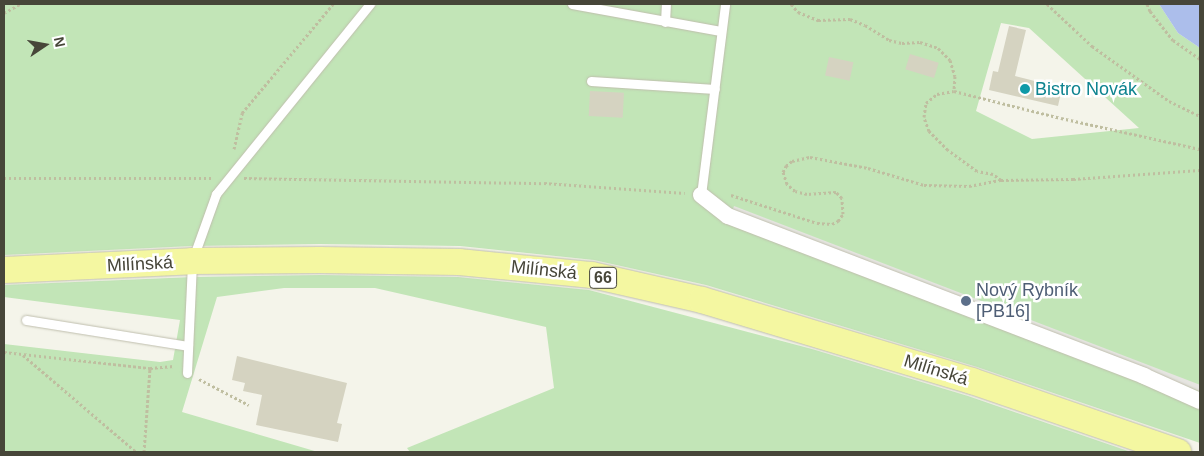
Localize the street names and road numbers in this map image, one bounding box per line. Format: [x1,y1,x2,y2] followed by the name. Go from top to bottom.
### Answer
[106,251,174,277] street label: Milínská
[510,256,578,284] street label: Milínská
[588,264,618,292] road number: 66
[901,350,971,390] street label: Milínská

